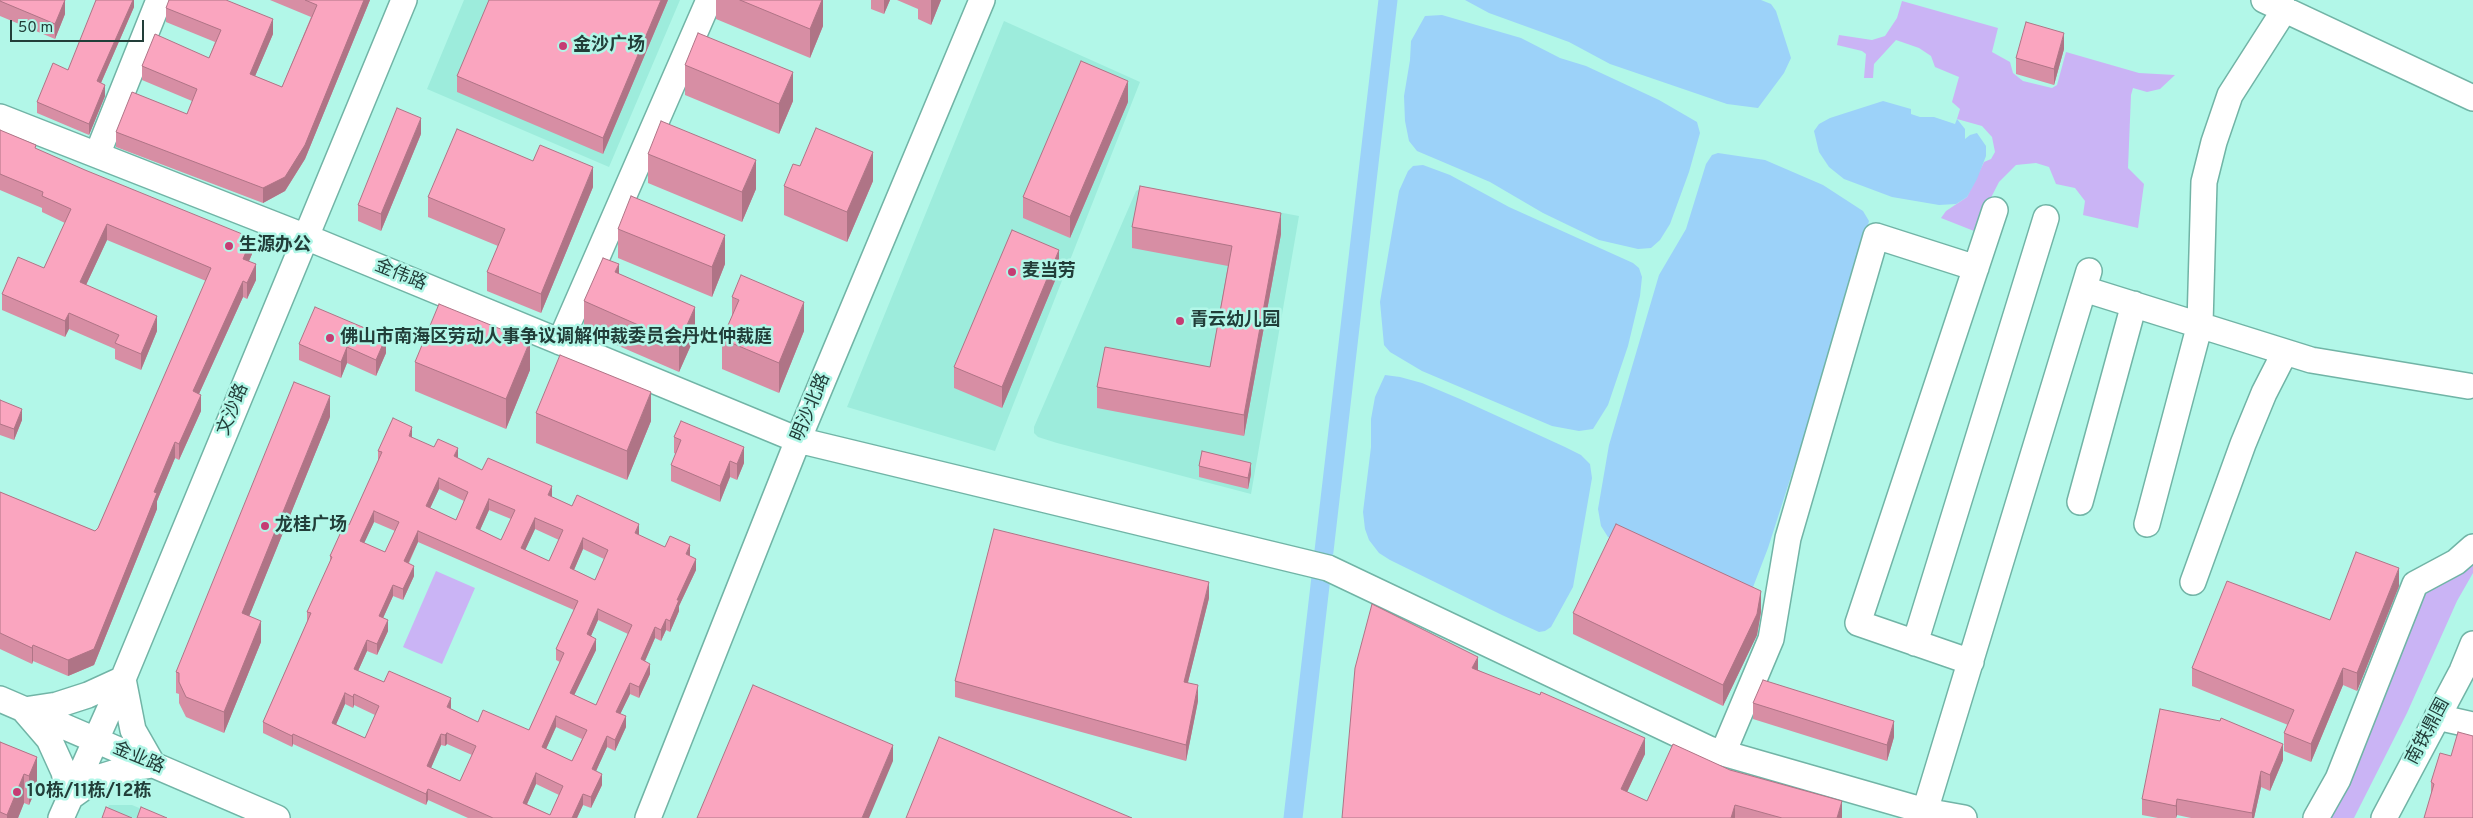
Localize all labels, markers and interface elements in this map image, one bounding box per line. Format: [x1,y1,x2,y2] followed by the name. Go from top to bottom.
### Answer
[12,10,146,42] scale bar
[18,19,53,38] text: 50 m
[573,35,645,57] place label: 金沙广场
[557,40,569,52] marker: 金沙广场
[239,235,311,257] place label: 生源办公
[223,240,235,252] marker: 生源办公
[371,256,429,296] street label: 金伟路
[1022,261,1076,283] place label: 麦当劳
[1006,266,1018,278] marker: 麦当劳
[1190,310,1280,332] place label: 青云幼儿园
[1174,315,1186,327] marker: 青云幼儿园
[340,327,772,349] place label: 佛山市南海区劳动人事争议调解仲裁委员会丹灶仲裁庭
[324,332,336,344] marker: 佛山市南海区劳动人事争议调解仲裁委员会丹灶仲裁庭
[788,371,836,445] street label: 明沙北路
[214,381,254,439] street label: 文沙路
[275,515,347,537] place label: 龙桂广场
[259,520,271,532] marker: 龙桂广场
[2403,695,2455,769] street label: 南铁鼎围
[109,739,167,779] street label: 金业路
[27,781,151,803] place label: 10栋/11栋/12栋
[11,786,23,798] marker: 10栋/11栋/12栋

